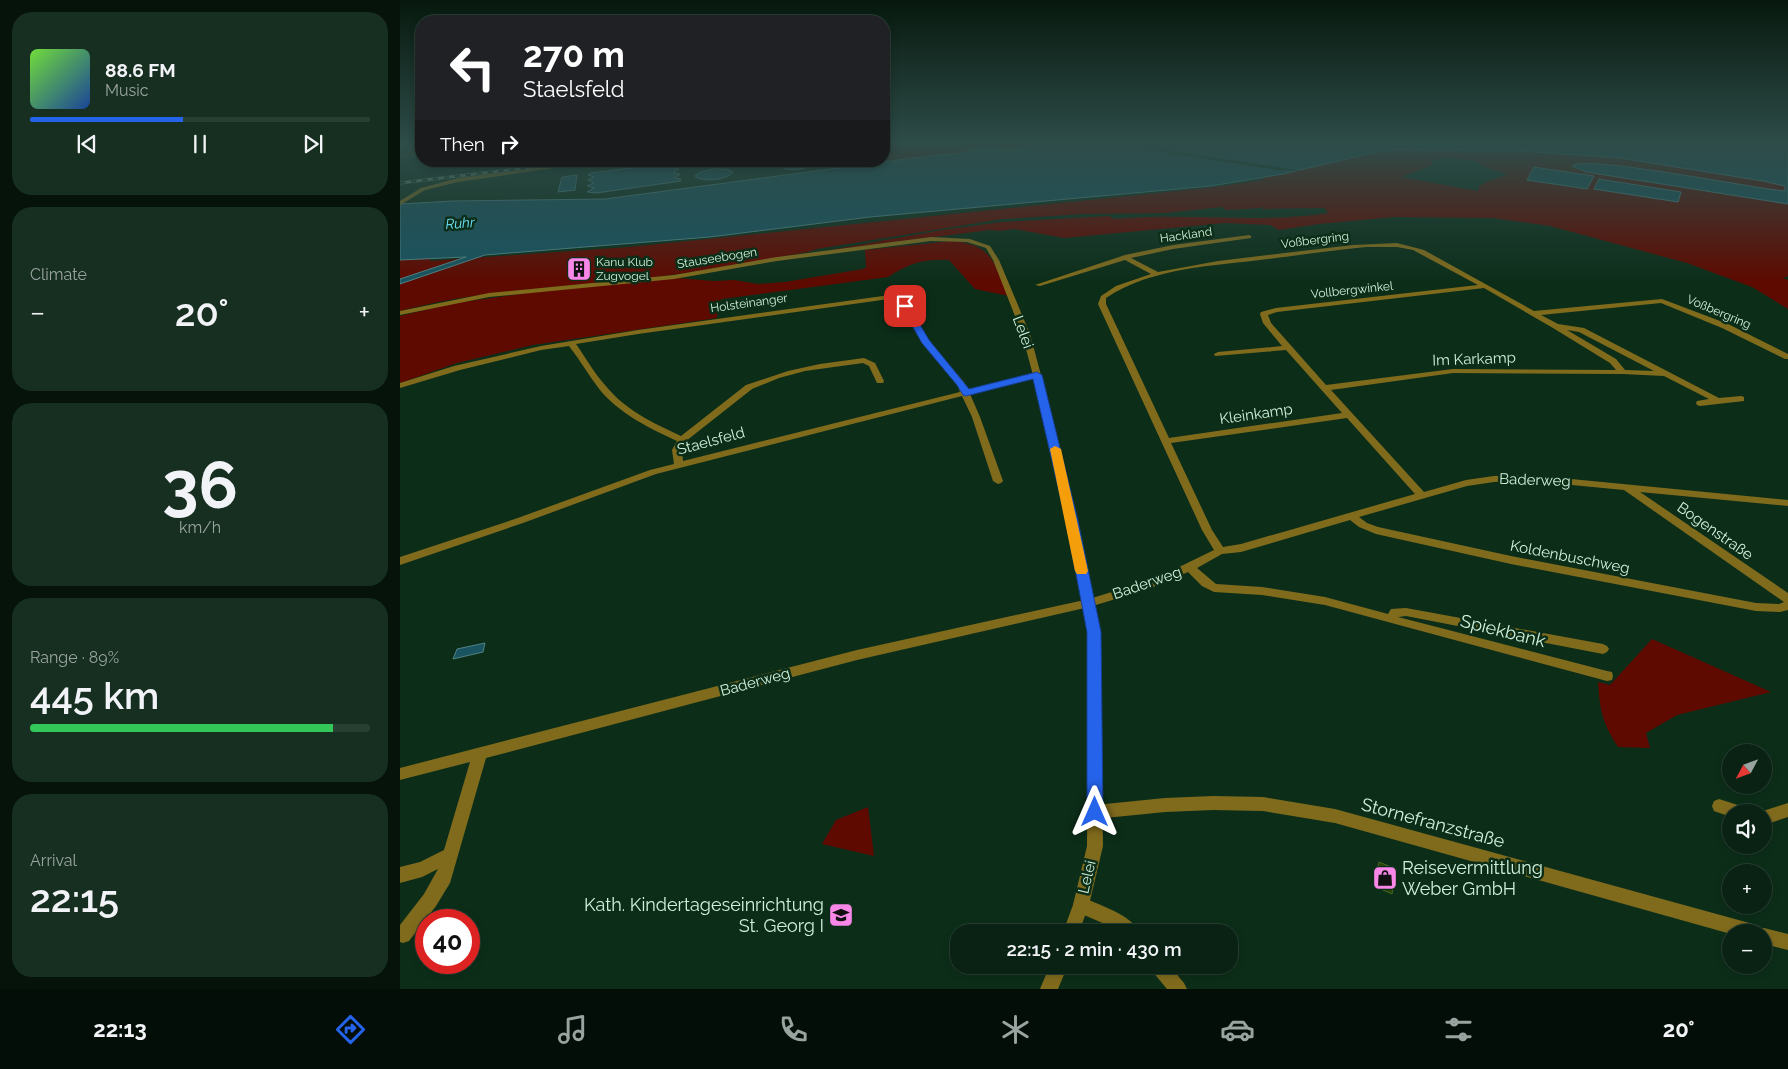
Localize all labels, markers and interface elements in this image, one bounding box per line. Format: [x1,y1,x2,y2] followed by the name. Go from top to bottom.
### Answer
[523,34,625,75] text: 270 m
[440,35,505,100] icon: left
[105,59,176,81] text: 88.6 FM
[523,76,625,102] text: Staelsfeld
[105,81,149,100] text: Music
[73,130,101,158] icon: previous
[186,130,214,158] icon: pause
[299,130,327,158] icon: next
[495,130,523,158] icon: right
[440,133,485,155] text: Then
[445,214,476,232] water label: Ruhr
[1159,224,1213,246] street label: Hackland
[1280,229,1350,251] street label: Voßbergring
[676,245,758,271] street label: Stauseebogen
[596,255,653,283] place label: Kanu Klub Zugvogel
[566,256,592,282] building icon: Kanu Klub Zugvogel
[30,265,87,284] text: Climate
[1310,279,1395,301] street label: Vollbergwinkel
[884,285,926,327] pin
[175,290,229,335] text: 20°
[710,291,789,315] street label: Holsteinanger
[891,292,919,320] icon: arrive
[1685,292,1753,332] street label: Voßbergring
[30,296,45,329] text: −
[358,296,370,329] text: +
[1009,313,1037,351] street label: Lelei
[1432,349,1516,369] street label: Im Karkamp
[1218,400,1294,428] street label: Kleinkamp
[675,423,747,459] street label: Staelsfeld
[162,447,238,523] text: 36
[1499,470,1571,490] street label: Baderweg
[1674,498,1757,564] street label: Bogenstraße
[179,518,221,537] text: km/h
[1509,537,1631,577] street label: Koldenbuschweg
[1110,563,1184,603] street label: Baderweg
[1458,610,1548,651] street label: Spiekbank
[30,648,119,667] text: Range · 89%
[718,664,792,700] street label: Baderweg
[30,673,159,718] text: 445 km
[1722,744,1772,794] north arrow
[1722,744,1772,974] map controls
[1068,785,1120,837] position arrow
[1359,793,1507,852] street label: Stornefranzstraße
[1722,804,1772,854] button: sound
[30,851,77,870] text: Arrival
[1402,857,1543,899] place label: Reisevermittlung Weber GmbH
[1074,859,1100,895] street label: Lelei
[1722,864,1772,914] button: +
[1372,865,1398,891] shop icon: Reisevermittlung Weber GmbH
[30,876,119,921] text: 22:15
[584,894,824,936] place label: Kath. Kindertageseinrichtung St. Georg I
[828,902,854,928] school or university icon: Kath. Kindertageseinrichtung St. Georg I
[415,909,480,974] speed limit sign: 40
[1722,924,1772,974] button: −
[1006,938,1182,960] text: 22:15 · 2 min · 430 m
[333,1012,368,1047] icon: directions
[555,1012,590,1047] icon: music
[776,1012,811,1047] icon: phone
[998,1012,1033,1047] icon: climate
[1220,1012,1255,1047] icon: car
[1441,1012,1476,1047] icon: filters
[93,1016,147,1042] text: 22:13
[1663,1016,1695,1042] text: 20°

